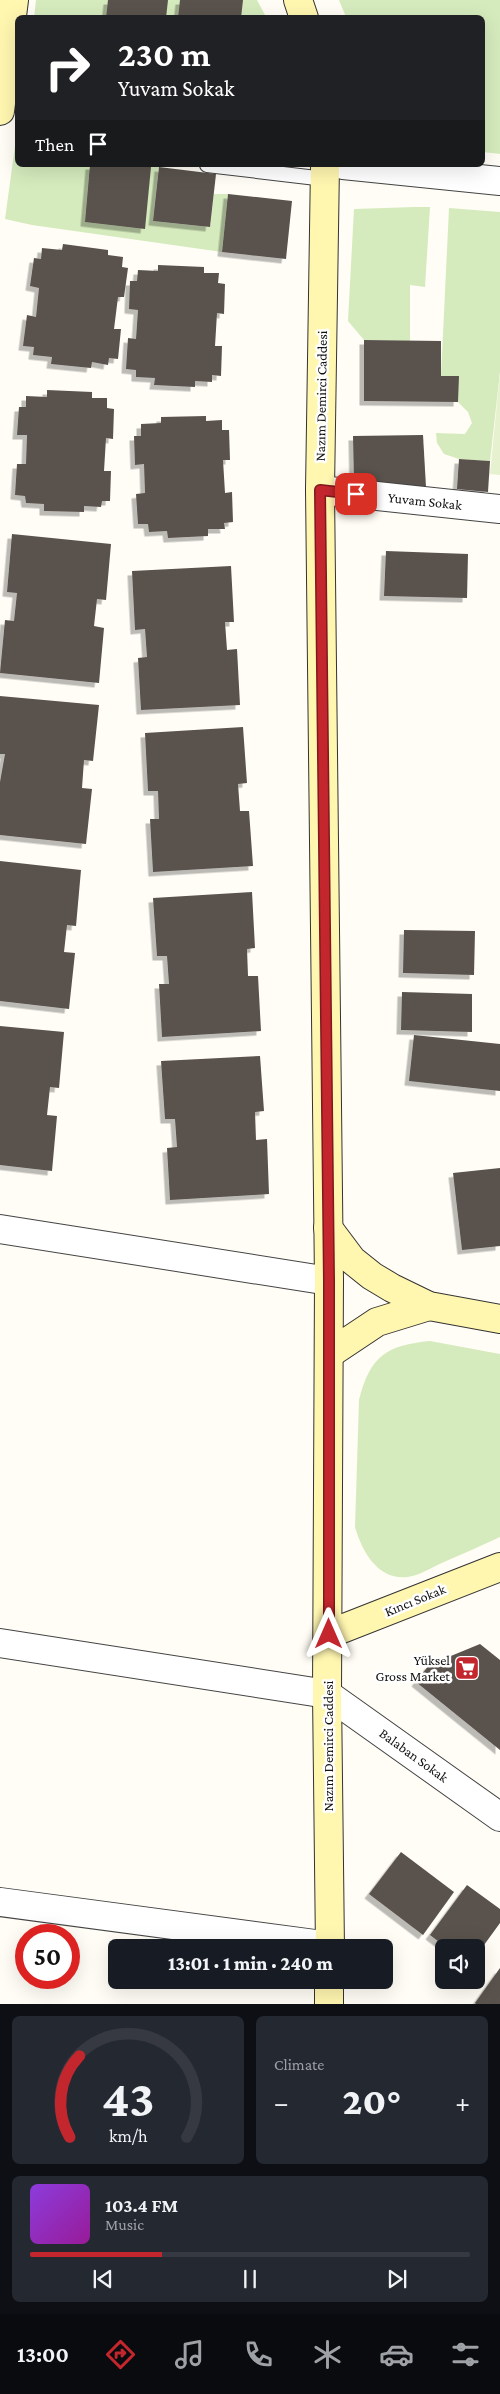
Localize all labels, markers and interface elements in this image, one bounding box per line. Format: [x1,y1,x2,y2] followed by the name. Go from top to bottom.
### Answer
[35,35,100,100] icon: right
[118,35,211,74] text: 230 m
[118,76,235,101] text: Yuvam Sokak
[84,130,112,158] icon: arrive
[35,134,74,155] text: Then
[312,330,330,462] street label: Nazım Demirci Caddesi
[335,473,377,515] pin
[342,480,370,508] icon: arrive
[387,489,463,513] street label: Yuvam Sokak
[382,1580,448,1620] street label: Kıncı Sokak
[302,1607,354,1659] position arrow
[376,1652,450,1684] place label: Yüksel Gross Market
[454,1655,480,1681] supermarket icon: Yüksel Gross Market
[320,1680,336,1811] street label: Nazım Demirci Caddesi
[376,1725,452,1786] street label: Balaban Sokak
[15,1924,80,1989] speed limit sign: 50
[435,1939,485,1989] map controls
[435,1939,485,1989] button: sound
[168,1953,333,1974] text: 13:01 · 1 min · 240 m
[274,2056,324,2073] text: Climate
[102,2069,154,2127] text: 43
[343,2080,401,2122] text: 20°
[274,2087,289,2118] text: −
[455,2087,470,2118] text: +
[109,2126,148,2146] text: km/h
[105,2195,178,2216] text: 103.4 FM
[105,2216,144,2233] text: Music
[89,2265,117,2293] icon: previous
[236,2265,264,2293] icon: pause
[383,2265,411,2293] icon: next
[103,2337,138,2372] icon: directions
[172,2337,207,2372] icon: music
[241,2337,276,2372] icon: phone
[310,2337,345,2372] icon: climate
[379,2337,414,2372] icon: car
[448,2337,483,2372] icon: filters
[17,2342,69,2367] text: 13:00

